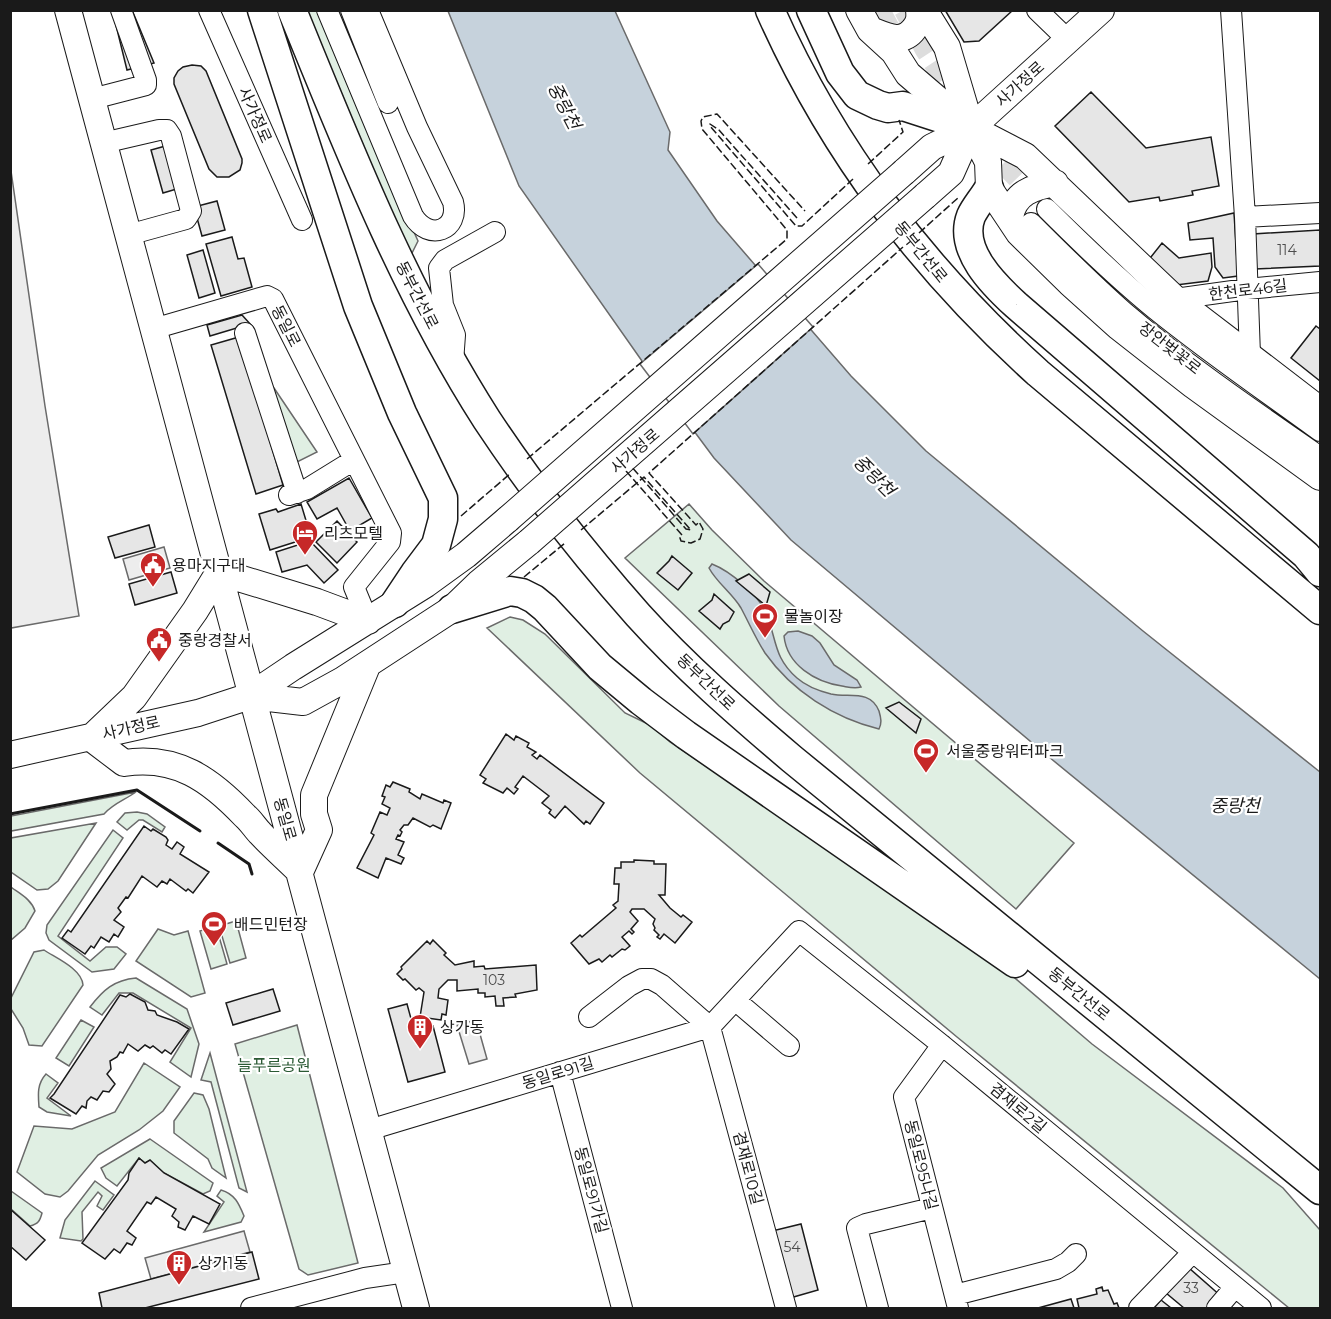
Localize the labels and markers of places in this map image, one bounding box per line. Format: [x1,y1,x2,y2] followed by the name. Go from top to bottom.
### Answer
[290,518,320,556] hotel icon: 리츠모텔
[324,524,383,543] place label: 리츠모텔
[138,550,168,588] public building icon: 용마지구대
[172,556,246,575] place label: 용마지구대
[750,601,780,639] sports icon: 물놀이장
[784,607,843,626] place label: 물놀이장
[144,625,174,663] public building icon: 중랑경찰서
[178,631,252,650] place label: 중랑경찰서
[911,736,941,774] sports icon: 서울중랑워터파크
[946,742,1064,761] place label: 서울중랑워터파크
[199,909,229,947] sports icon: 배드민턴장
[234,915,308,934] place label: 배드민턴장
[405,1012,435,1050] building icon: 상가동
[440,1018,484,1037] place label: 상가동
[164,1248,194,1286] building icon: 상가1동
[198,1254,248,1273] place label: 상가1동

